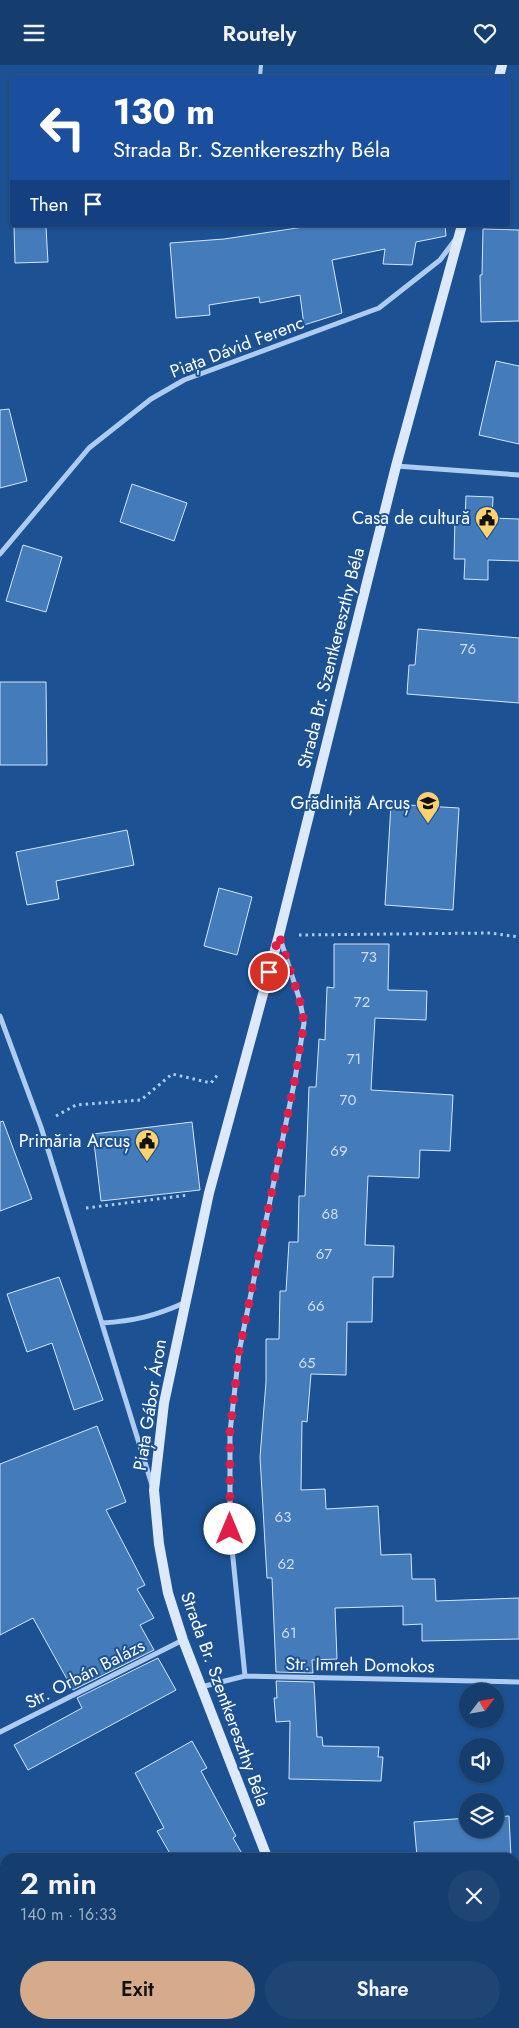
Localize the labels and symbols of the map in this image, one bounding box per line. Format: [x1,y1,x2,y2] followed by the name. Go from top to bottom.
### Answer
[166,309,308,385] street label: Piața Dávid Ferenc
[352,505,470,531] place label: Casa de cultură
[474,505,500,539] public building icon: Casa de cultură
[291,545,371,771] street label: Strada Br. Szentkereszthy Béla
[460,638,476,660] house number: 76
[291,790,410,816] place label: Grădiniță Arcuș
[415,790,441,824] school or university icon: Grădiniță Arcuș
[361,946,377,968] house number: 73
[248,951,290,993] pin
[354,991,370,1013] house number: 72
[347,1048,361,1070] house number: 71
[340,1089,356,1111] house number: 70
[19,1128,130,1154] place label: Primăria Arcuș
[134,1128,160,1162] public building icon: Primăria Arcuș
[330,1140,348,1162] house number: 69
[322,1203,338,1225] house number: 68
[316,1243,332,1265] house number: 67
[307,1295,325,1317] house number: 66
[127,1337,173,1473] street label: Piața Gábor Áron
[298,1352,316,1374] house number: 65
[203,1502,255,1554] position arrow
[275,1506,291,1528] house number: 63
[277,1553,295,1575] house number: 62
[174,1588,276,1810] street label: Strada Br. Szentkereszthy Béla
[281,1622,297,1644] house number: 61
[21,1633,149,1715] street label: Str. Orbán Balázs
[285,1651,435,1679] street label: Str. Imreh Domokos
[459,1683,504,1727] north arrow

